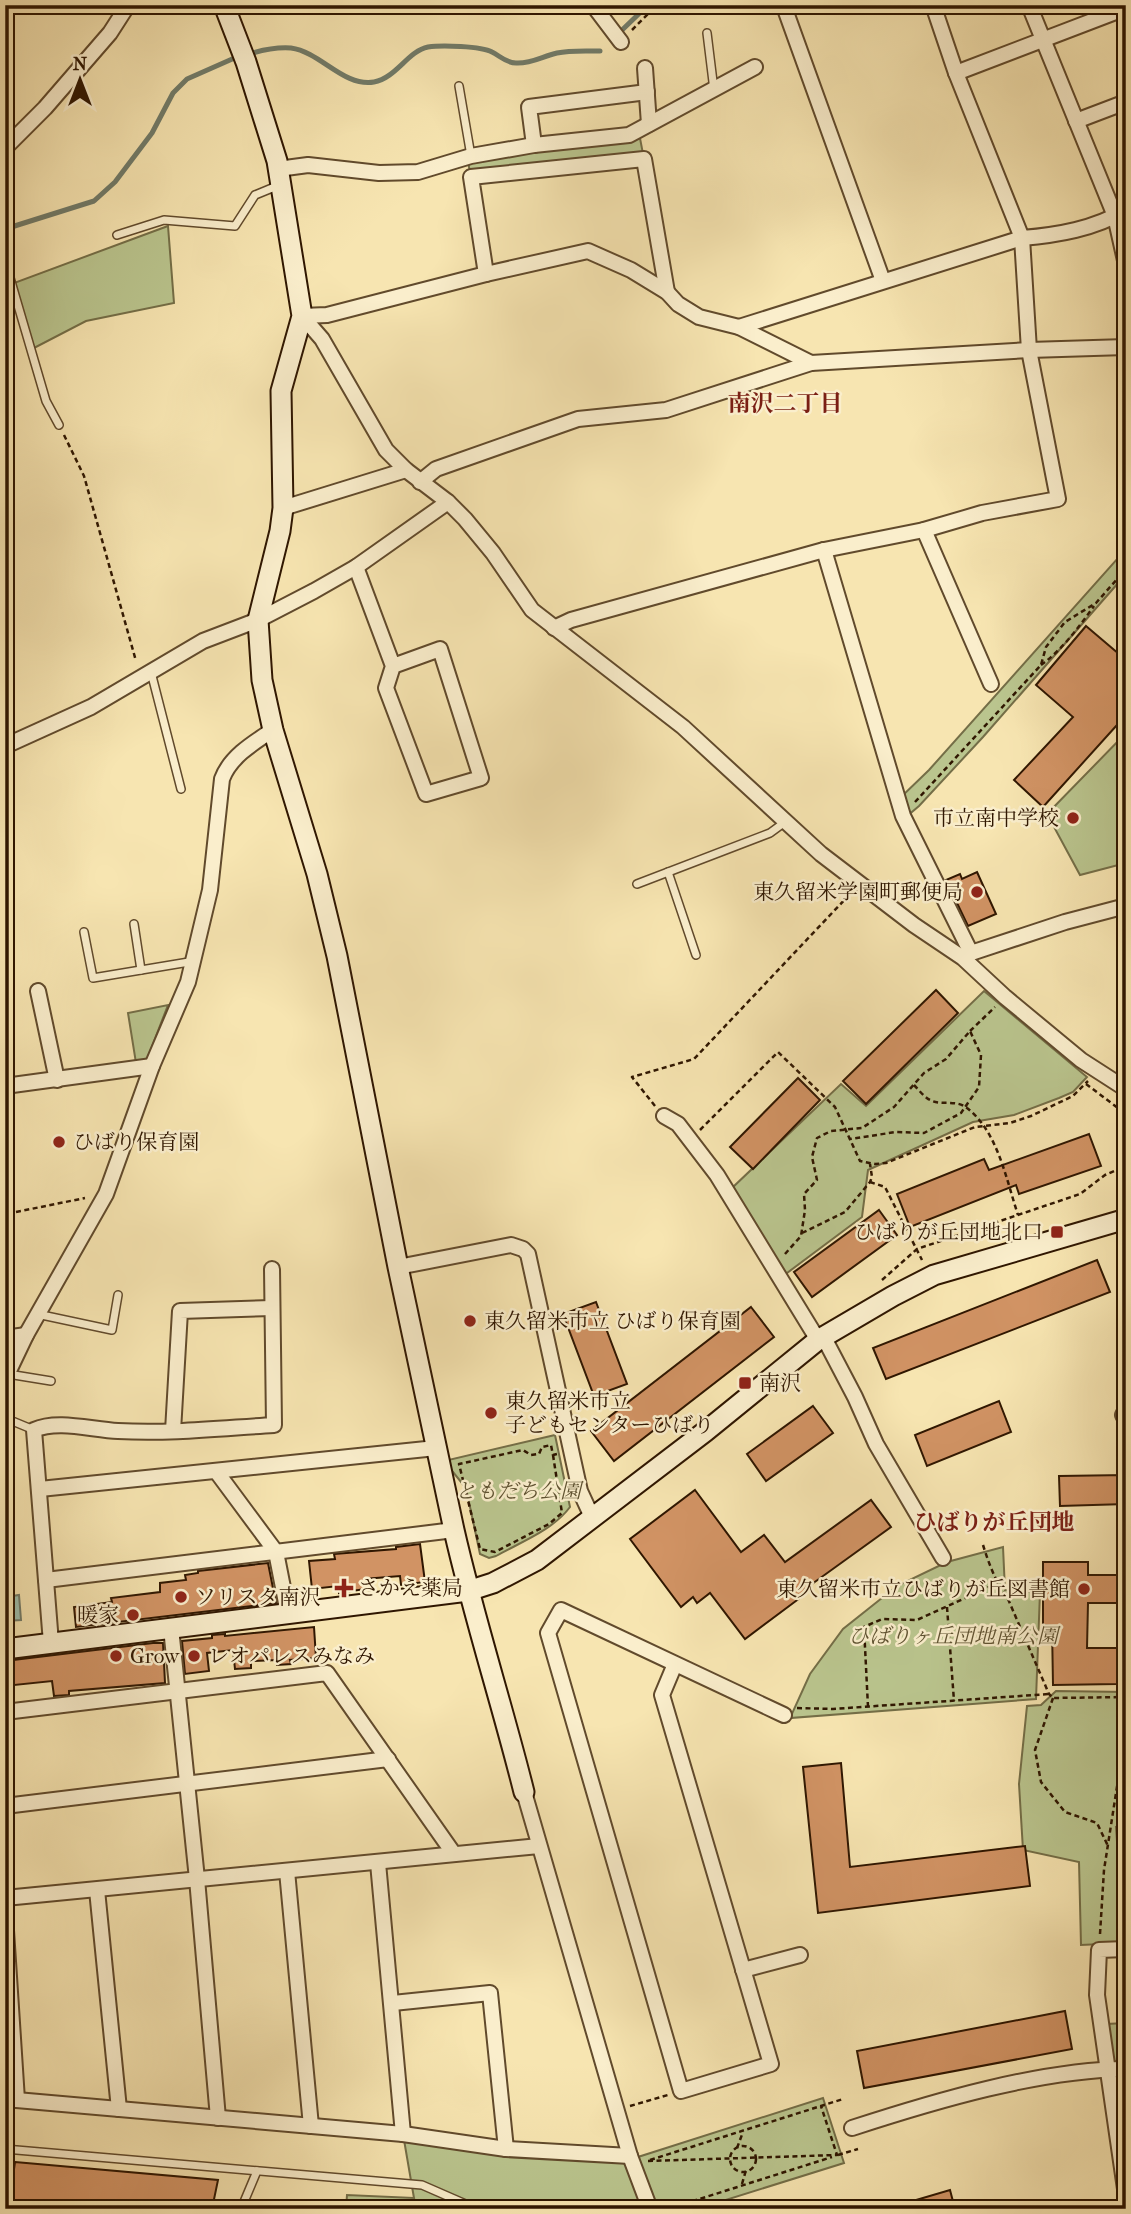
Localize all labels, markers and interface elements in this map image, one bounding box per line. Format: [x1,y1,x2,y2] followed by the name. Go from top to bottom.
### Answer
[46,46,116,116] north arrow
[73,53,88,75] text: N
[728,390,843,417] district label: 南沢二丁目
[933,806,1059,830] place label: 市立南中学校
[1065,810,1081,826] marker: 市立南中学校
[753,880,963,904] place label: 東久留米学園町郵便局
[969,884,985,900] marker: 東久留米学園町郵便局
[73,1130,199,1154] place label: ひばり保育園
[51,1134,67,1150] marker: ひばり保育園
[854,1220,1043,1244] place label: ひばりが丘団地北口
[1049,1224,1065,1240] marker: ひばりが丘団地北口
[484,1309,741,1333] place label: 東久留米市立 ひばり保育園
[462,1313,478,1329] marker: 東久留米市立 ひばり保育園
[759,1371,801,1395] place label: 南沢
[737,1375,753,1391] marker: 南沢
[505,1389,714,1437] place label: 東久留米市立 子どもセンターひばり
[483,1405,499,1421] marker: 東久留米市立 子どもセンターひばり
[455,1479,584,1503] park label: ともだち公園
[914,1509,1075,1536] district label: ひばりが丘団地
[358,1576,463,1600] place label: さかえ薬局
[776,1577,1070,1601] place label: 東久留米市立ひばりが丘図書館
[336,1580,352,1596] marker: さかえ薬局
[1076,1581,1092,1597] marker: 東久留米市立ひばりが丘図書館
[195,1585,321,1609] place label: ソリスタ南沢
[173,1589,189,1605] marker: ソリスタ南沢
[77,1603,119,1627] place label: 暖家
[125,1607,141,1623] marker: 暖家
[848,1624,1061,1648] park label: ひばりヶ丘団地南公園
[130,1644,181,1668] place label: Grow
[208,1644,375,1668] place label: レオパレスみなみ
[108,1648,124,1664] marker: Grow
[186,1648,202,1664] marker: レオパレスみなみ

